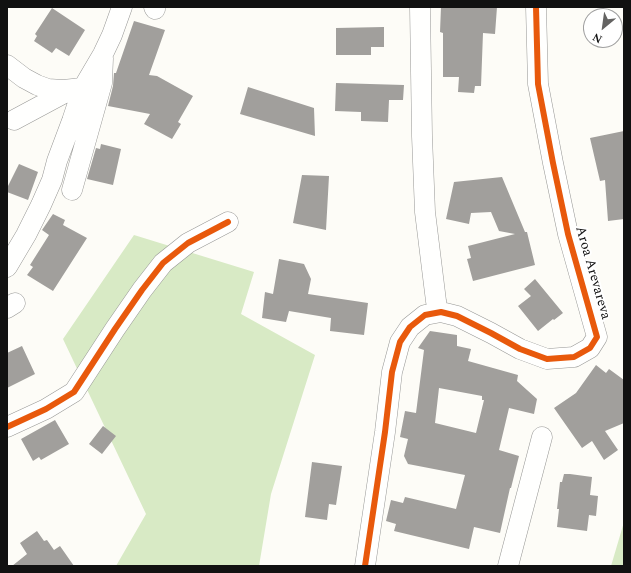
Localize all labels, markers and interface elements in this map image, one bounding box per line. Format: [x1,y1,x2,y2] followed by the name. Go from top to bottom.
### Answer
[583,8,623,48] north arrow
[589,28,605,48] text: N
[571,224,613,322] street label: Aroa Arevareva

